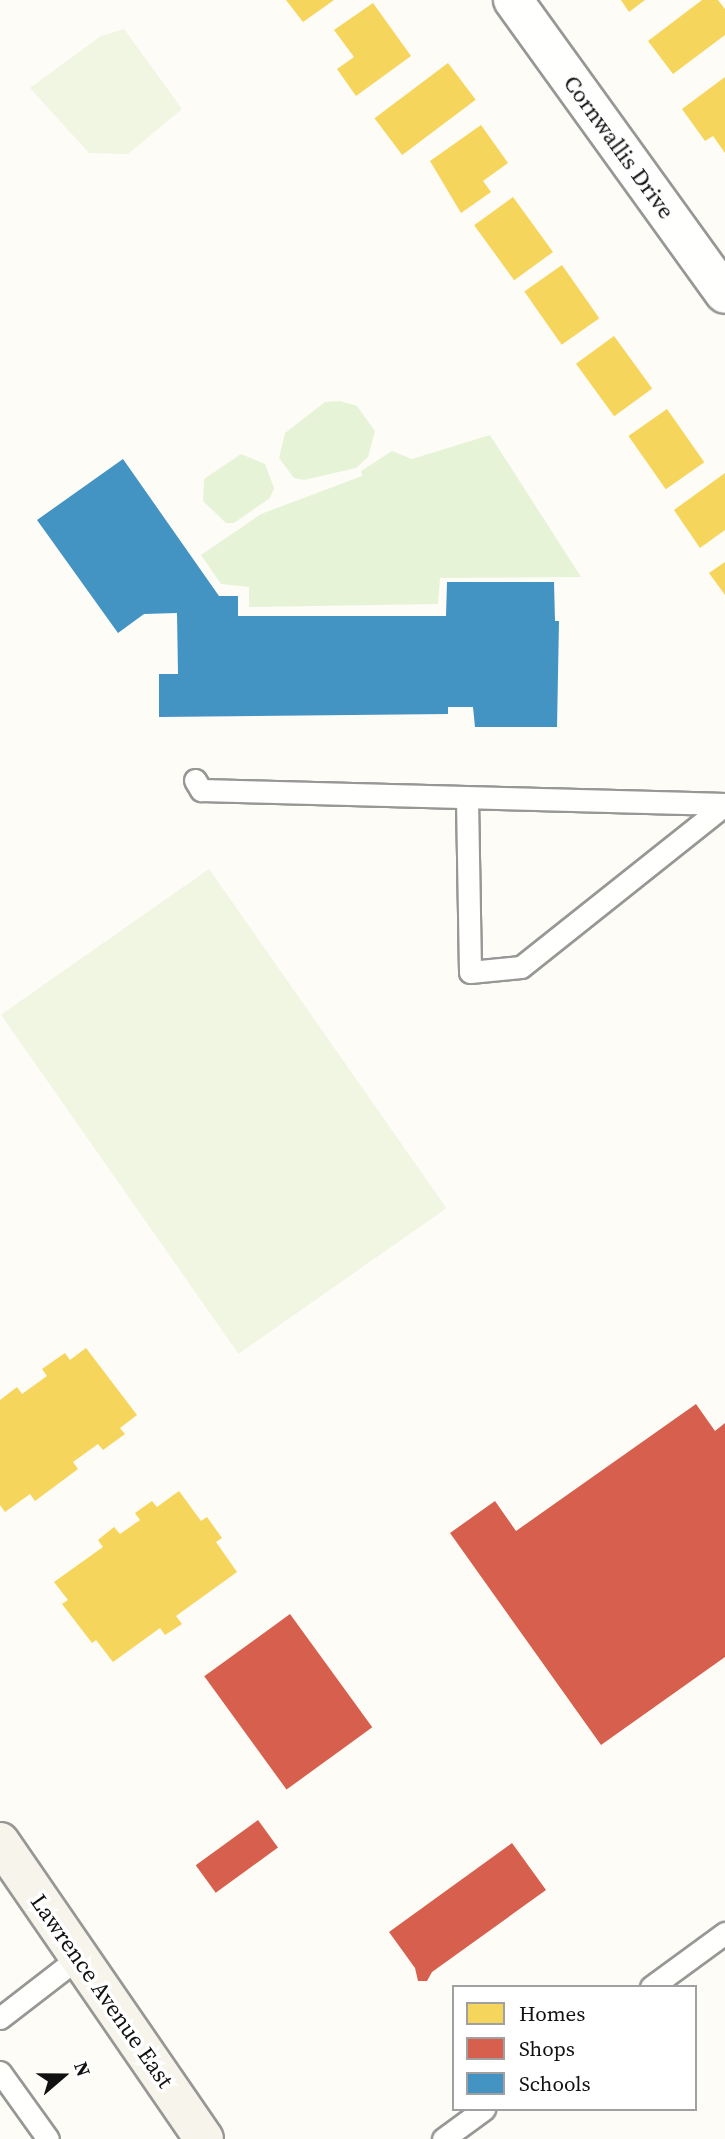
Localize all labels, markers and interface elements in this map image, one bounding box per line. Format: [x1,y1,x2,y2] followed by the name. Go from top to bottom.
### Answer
[558,70,680,224] street label: Cornwallis Drive
[25,1889,179,2093] street label: Lawrence Avenue East
[452,1985,697,2111] legend
[519,1999,585,2028] text: Homes
[519,2034,575,2063] text: Shops
[28,2041,98,2111] north arrow
[68,2058,97,2080] text: N
[519,2069,591,2098] text: Schools

